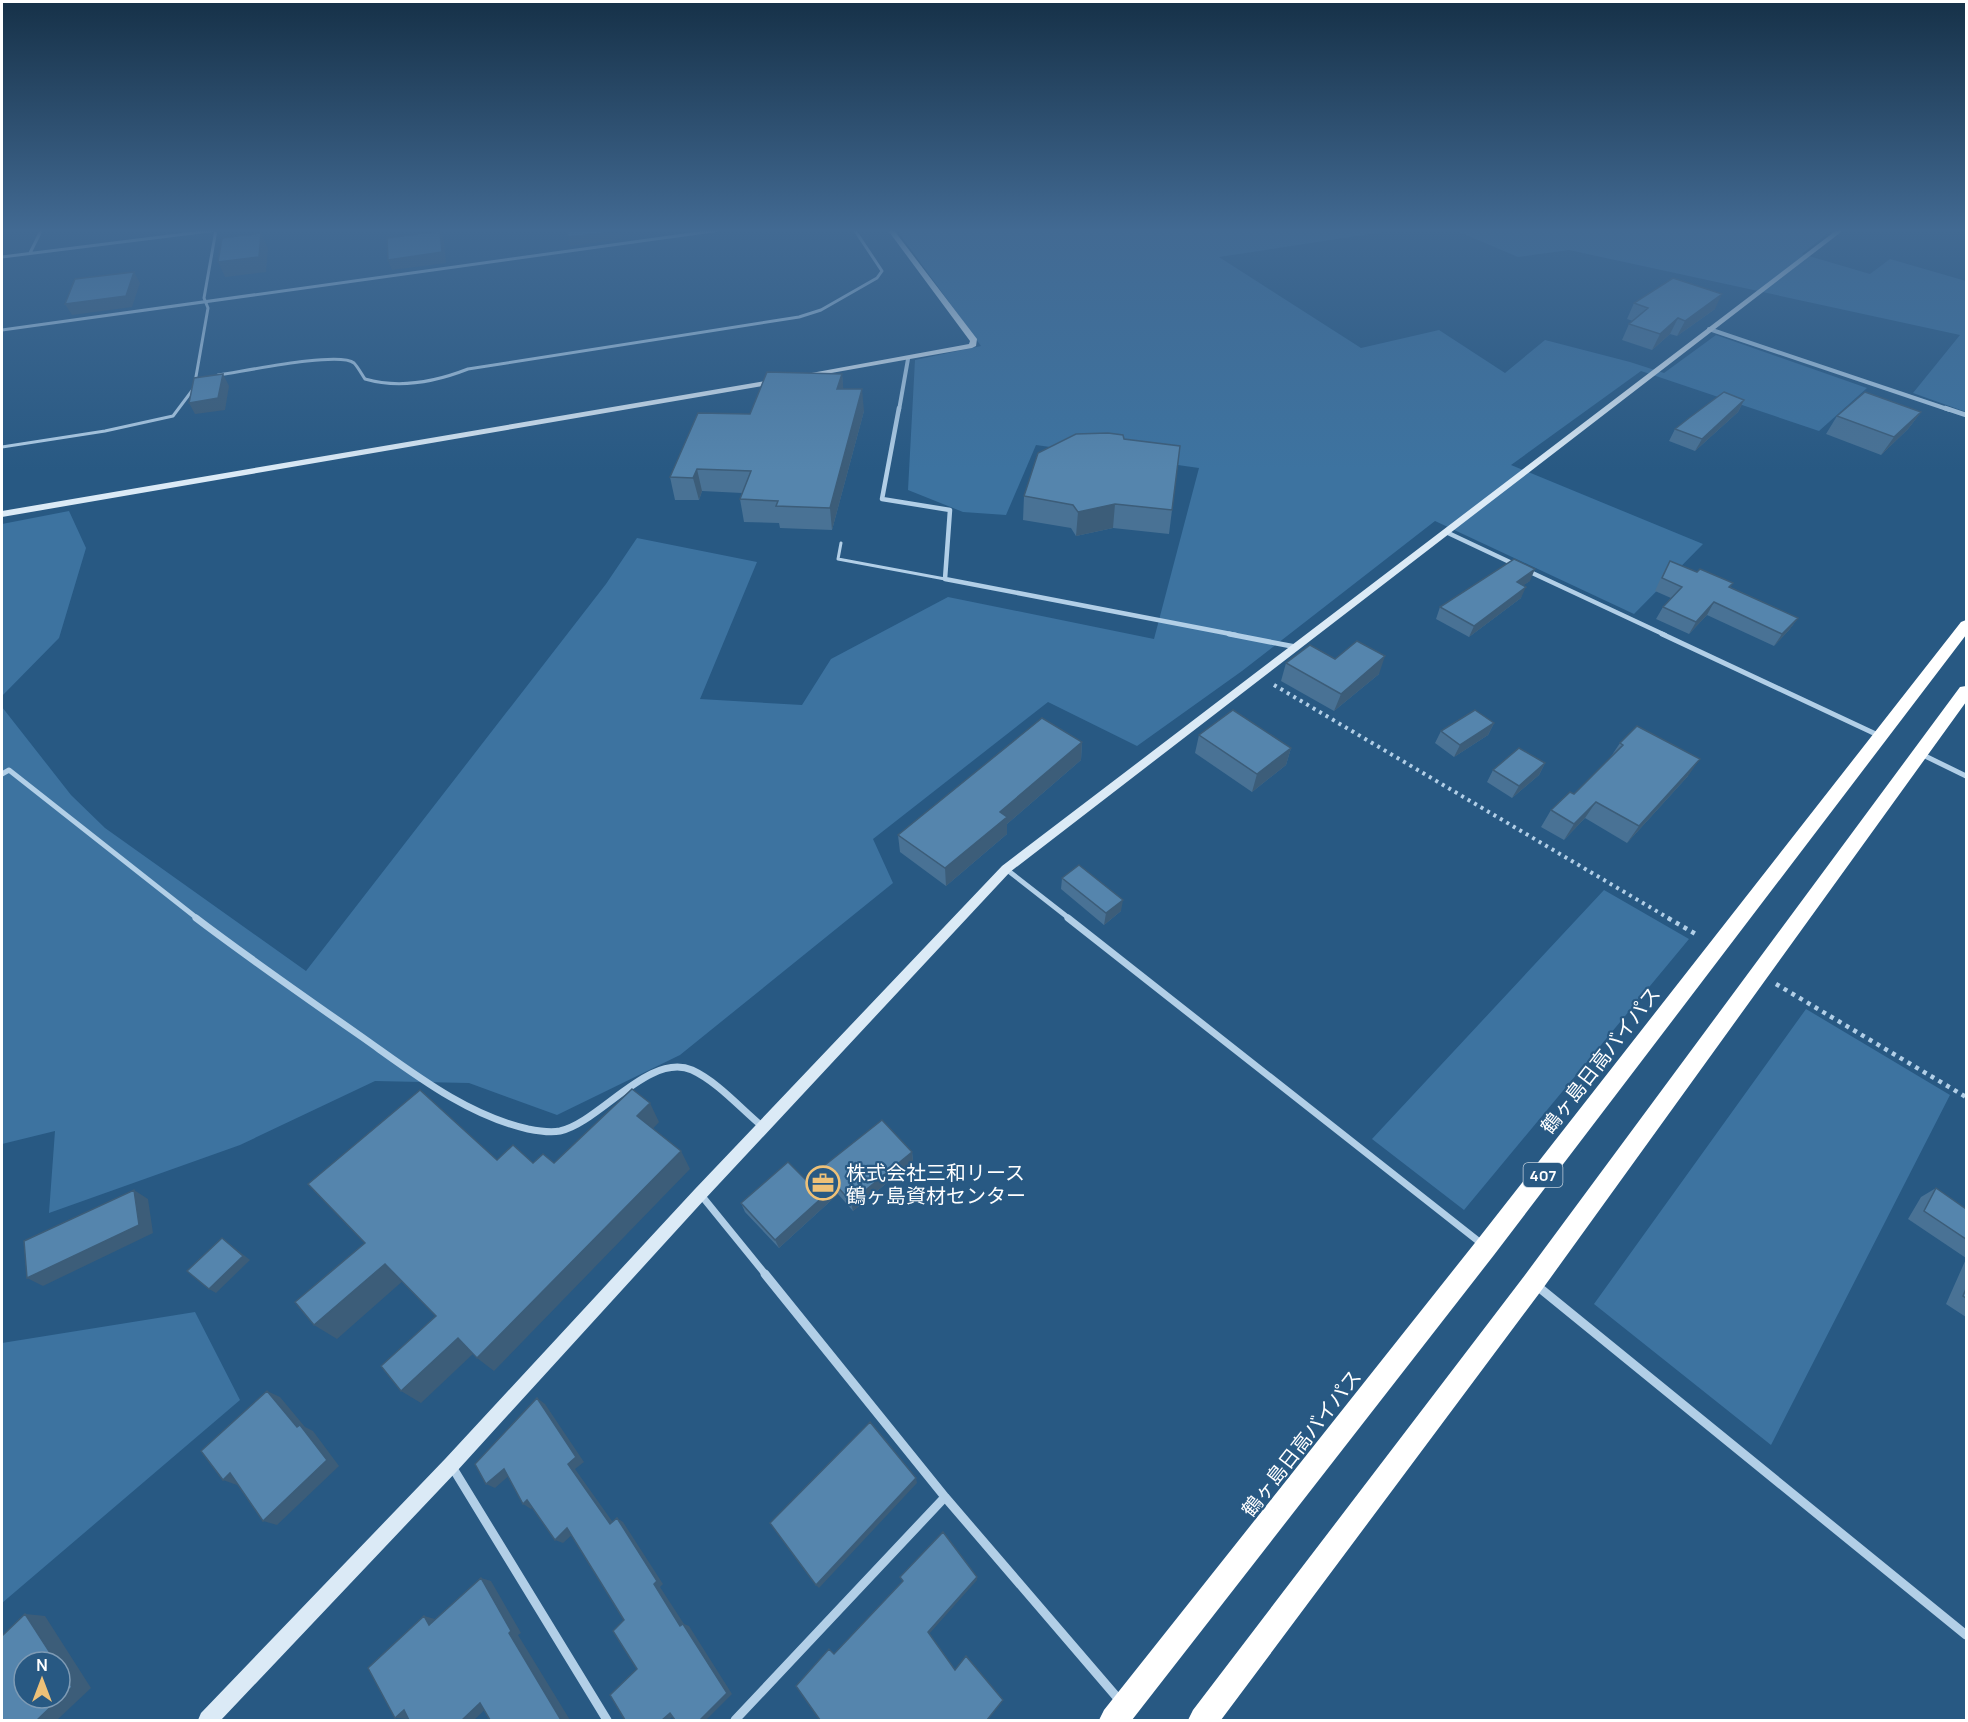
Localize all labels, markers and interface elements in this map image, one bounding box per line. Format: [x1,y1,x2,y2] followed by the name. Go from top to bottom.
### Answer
[1534,981,1666,1139] street label: 鶴ヶ島日高バイパス
[846,1159,1026,1209] place label: 株式会社三和リース 鶴ヶ島資材センター
[1524,1163,1562,1187] road number: 407
[805,1165,841,1201] office icon: 株式会社三和リース 鶴ヶ島資材センター
[1235,1364,1367,1522] street label: 鶴ヶ島日高バイパス
[12,1650,72,1710] north arrow
[36,1654,48,1676] text: N

